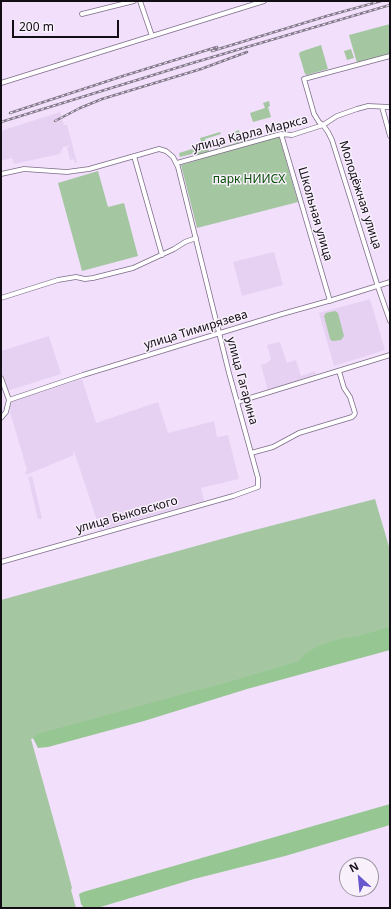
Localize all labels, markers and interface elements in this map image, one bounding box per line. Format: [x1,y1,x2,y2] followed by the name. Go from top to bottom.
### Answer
[14,12,121,38] scale bar
[19,18,54,35] text: 200 m
[191,113,309,155] street label: улица Карла Маркса
[336,139,384,251] street label: Молодёжная улица
[295,165,335,263] street label: Школьная улица
[213,173,285,187] park label: парк НИИСХ
[142,307,250,353] street label: улица Тимирязева
[223,336,261,426] street label: улица Гагарина
[75,494,179,536] street label: улица Быковского
[339,857,379,897] north arrow
[346,858,361,875] text: N

